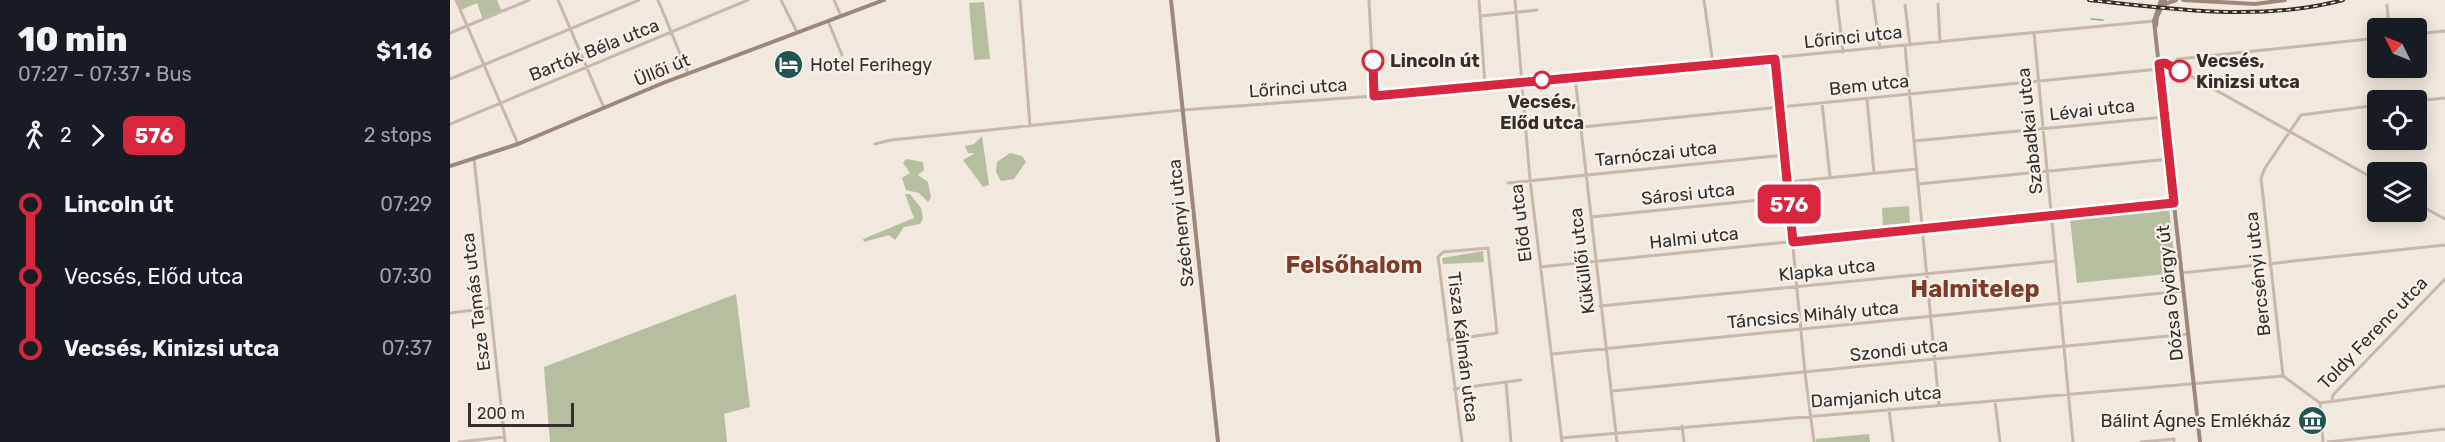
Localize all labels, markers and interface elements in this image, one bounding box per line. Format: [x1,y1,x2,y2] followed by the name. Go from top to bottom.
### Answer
[526,14,662,86] street label: Bartók Béla utca
[2367,18,2427,78] north arrow
[2367,18,2427,222] map controls
[18,20,127,59] text: 10 min
[1803,21,1903,53] street label: Lőrinci utca
[376,38,432,65] text: $1.16
[631,49,693,91] street label: Üllői út
[773,49,805,81] hotel icon: Hotel Ferihegy
[1362,50,1384,72] marker: Lincoln út
[1390,50,1480,72] place label: Lincoln út
[2196,50,2300,93] place label: Vecsés, Kinizsi utca
[810,54,932,76] place label: Hotel Ferihegy
[2169,60,2191,82] marker: Vecsés, Kinizsi utca
[18,62,192,86] text: 07:27 – 07:37 · Bus
[2012,67,2048,195] street label: Szabadkai utca
[1828,70,1910,100] street label: Bem utca
[1533,71,1551,89] marker: Vecsés, Előd utca
[1248,74,1348,102] street label: Lőrinci utca
[2367,90,2427,150] button: locate
[1500,91,1584,134] place label: Vecsés, Előd utca
[2048,95,2136,125] street label: Lévai utca
[18,119,51,152] icon: walk
[81,119,114,152] icon: forward
[60,123,72,147] text: 2
[135,123,173,148] text: 576
[364,123,432,147] text: 2 stops
[1594,137,1718,171] street label: Tarnóczai utca
[1163,158,1199,288] street label: Széchenyi utca
[2367,162,2427,222] button: layers
[1640,178,1736,210] street label: Sárosi utca
[1505,183,1537,263] street label: Előd utca
[1754,184,1824,224] line badge: 576
[64,191,174,218] text: Lincoln út
[380,192,432,216] text: 07:29
[1770,192,1808,217] text: 576
[1565,207,1599,315] street label: Küküllői utca
[2241,211,2275,337] street label: Bercsényi utca
[1648,222,1740,254] street label: Halmi utca
[2152,224,2188,362] street label: Dózsa György út
[457,232,495,372] street label: Esze Tamás utca
[1286,251,1422,279] district label: Felsőhalom
[1778,254,1876,286] street label: Klapka utca
[64,263,243,290] text: Vecsés, Előd utca
[379,264,432,288] text: 07:30
[1443,271,1483,423] street label: Tisza Kálmán utca
[2314,272,2432,394] street label: Toldy Ferenc utca
[1910,275,2040,303] district label: Halmitelep
[1726,297,1900,333] street label: Táncsics Mihály utca
[1849,334,1949,366] street label: Szondi utca
[64,335,279,362] text: Vecsés, Kinizsi utca
[382,336,432,360] text: 07:37
[1810,381,1942,413] street label: Damjanich utca
[468,400,574,428] scale bar
[477,404,525,423] text: 200 m
[2296,405,2328,437] museum icon: Bálint Ágnes Emlékház
[2101,410,2291,432] place label: Bálint Ágnes Emlékház

